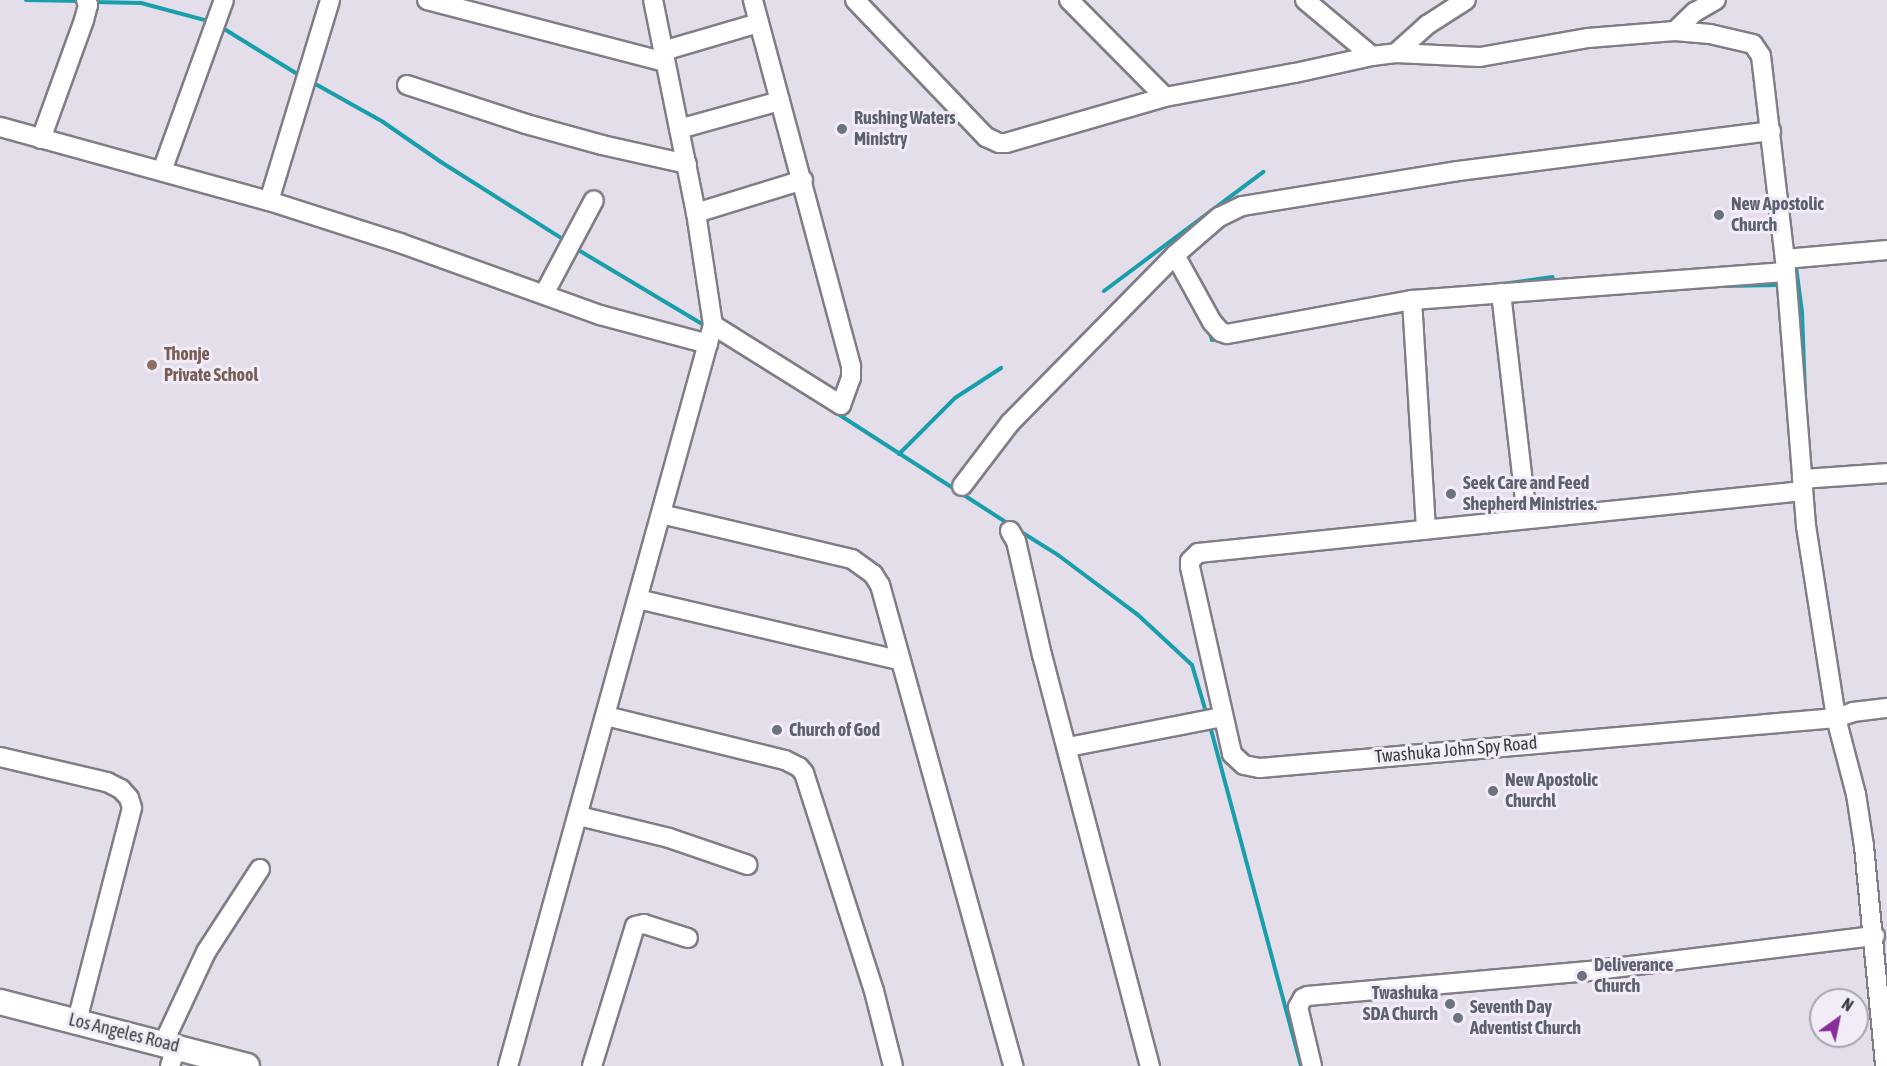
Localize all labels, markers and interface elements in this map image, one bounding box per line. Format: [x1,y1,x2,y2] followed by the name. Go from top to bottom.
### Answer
[854,108,956,150] place label: Rushing Waters Ministry
[835,122,849,136] marker: Rushing Waters Ministry
[1731,194,1824,236] place label: New Apostolic Church
[1712,208,1726,222] marker: New Apostolic Church
[164,344,258,386] place label: Thonje Private School
[145,358,159,372] marker: Thonje Private School
[1463,473,1597,516] place label: Seek Care and Feed Shepherd Ministries.
[1444,487,1458,501] marker: Seek Care and Feed Shepherd Ministries.
[789,719,880,741] place label: Church of God
[770,723,784,737] marker: Church of God
[1374,732,1538,768] street label: Twashuka John Spy Road
[1505,770,1598,812] place label: New Apostolic Churchl
[1486,784,1500,798] marker: New Apostolic Churchl
[1594,955,1673,998] place label: Deliverance Church
[1575,969,1589,983] marker: Deliverance Church
[1363,983,1438,1026] place label: Twashuka SDA Church
[1809,988,1869,1048] north arrow
[1839,994,1857,1015] text: N
[1443,997,1457,1011] marker: Twashuka SDA Church
[1470,997,1581,1040] place label: Seventh Day Adventist Church
[66,1009,182,1057] street label: Los Angeles Road
[1451,1011,1465,1025] marker: Seventh Day Adventist Church

